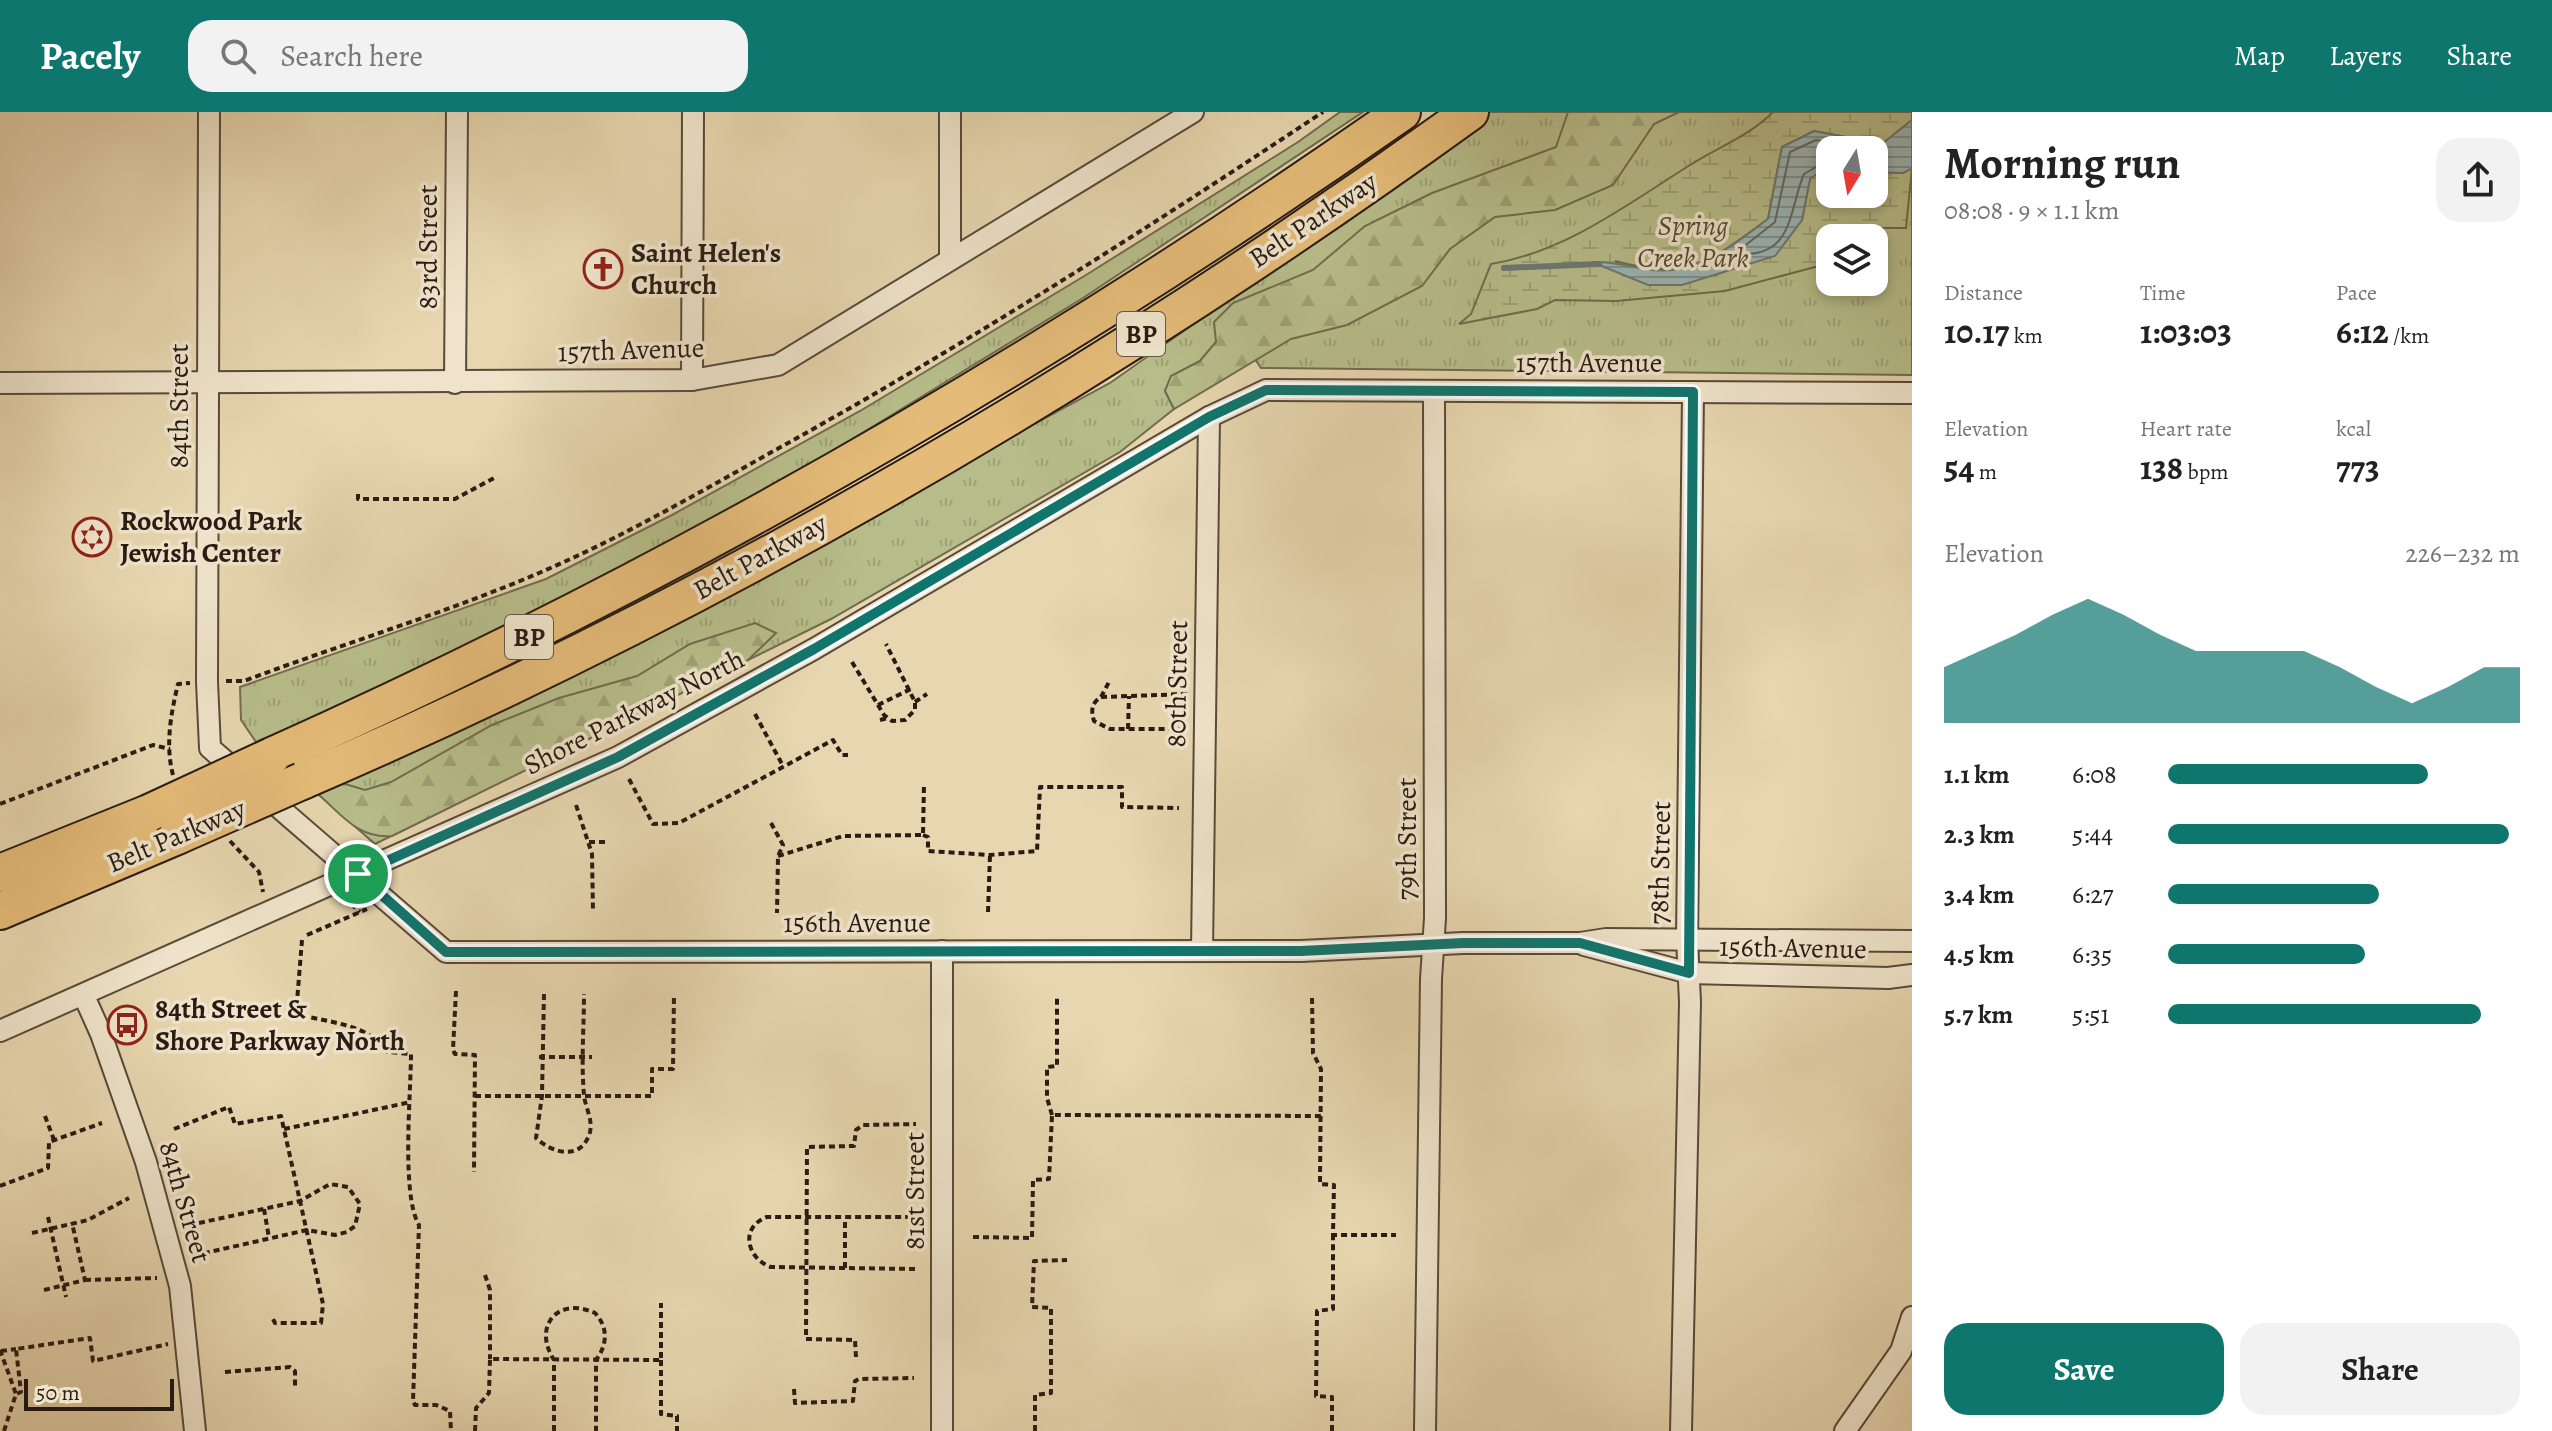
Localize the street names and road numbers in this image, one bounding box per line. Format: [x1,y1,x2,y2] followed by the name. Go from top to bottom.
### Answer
[1241,163,1385,277] street label: Belt Parkway
[409,184,447,310] street label: 83rd Street
[1117,312,1165,356] road number: BP
[557,328,705,372] street label: 157th Avenue
[160,344,198,468] street label: 84th Street
[1516,344,1662,382] street label: 157th Avenue
[686,504,834,609] street label: Belt Parkway
[505,615,553,659] road number: BP
[1157,620,1197,748] street label: 80th Street
[517,640,751,784] street label: Shore Parkway North
[1388,777,1426,901] street label: 79th Street
[101,790,252,882] street label: Belt Parkway
[1640,801,1680,925] street label: 78th Street
[783,904,931,942] street label: 156th Avenue
[1719,928,1867,968] street label: 156th Avenue
[896,1132,934,1250] street label: 81st Street
[150,1137,220,1267] street label: 84th Street

